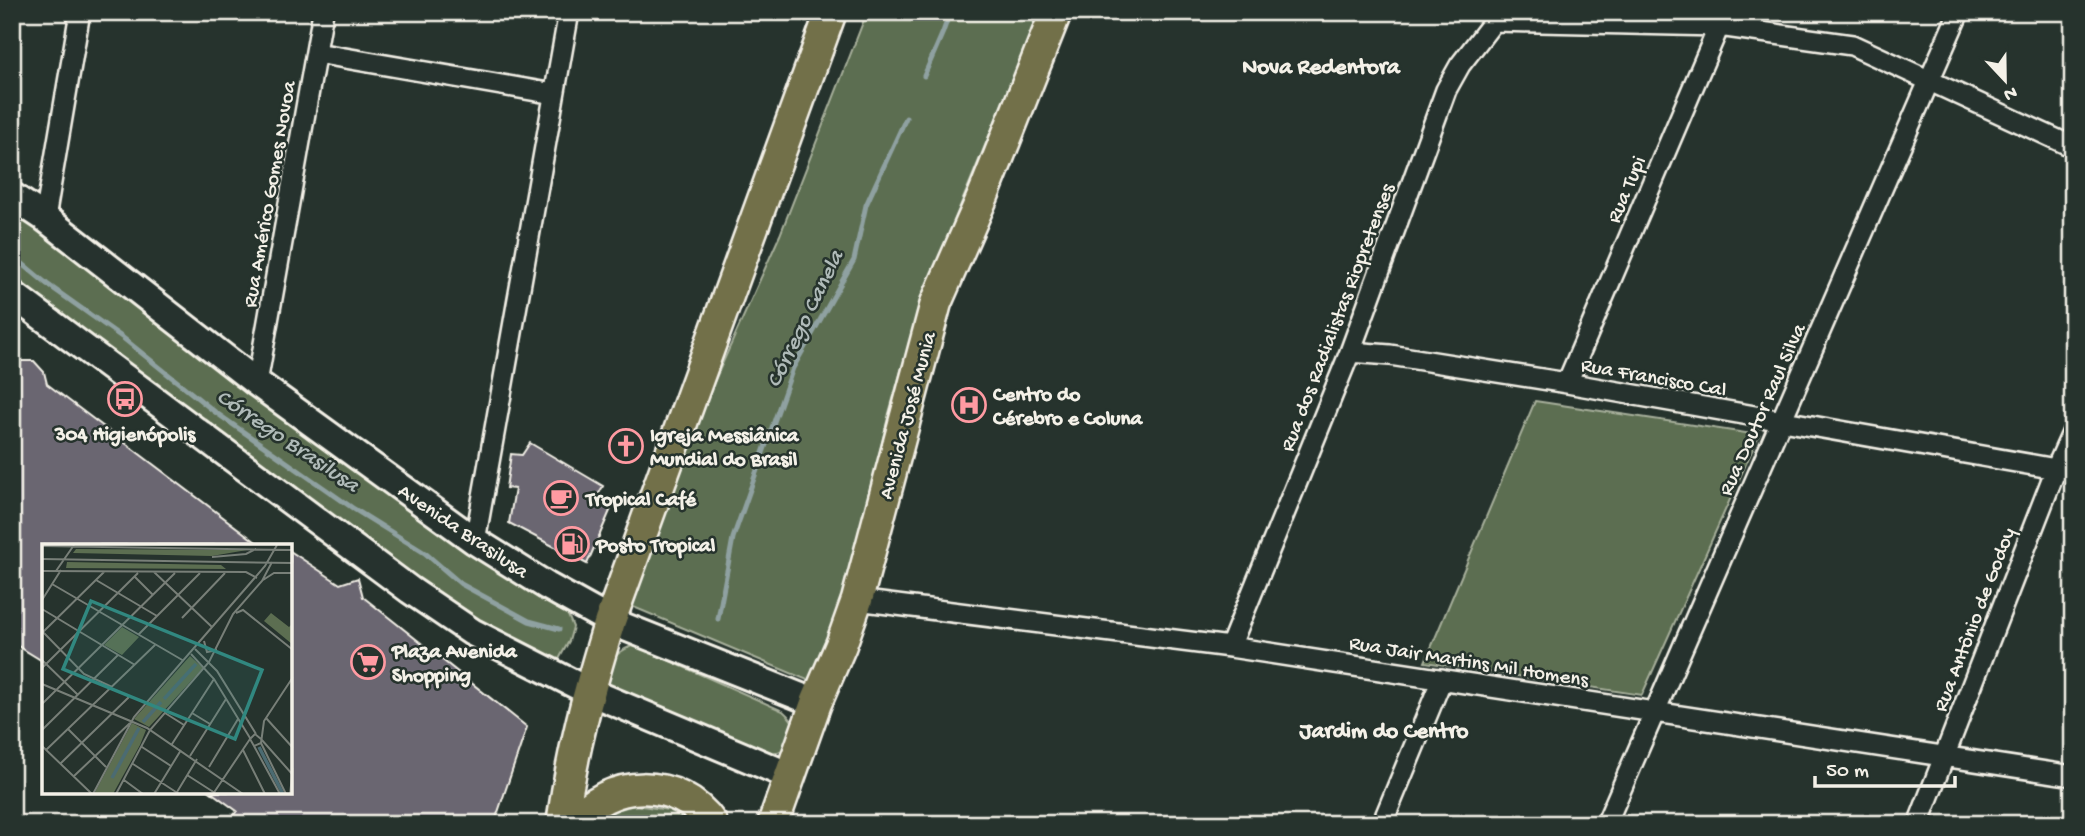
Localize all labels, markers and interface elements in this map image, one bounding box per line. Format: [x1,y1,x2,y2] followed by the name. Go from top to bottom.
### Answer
[1969,46,2039,116] north arrow
[1242,55,1401,82] district label: Nova Redentora
[239,78,304,310] street label: Rua Américo Gomes Novoa
[2000,80,2020,106] text: N
[1603,153,1653,228] street label: Rua Tupi
[1276,179,1402,456] street label: Rua dos Radialistas Riopretenses
[761,246,851,392] water label: Córrego Canela
[1715,319,1814,500] street label: Rua Doutor Raul Silva
[875,328,944,502] street label: Avenida José Munia
[1579,354,1728,405] street label: Rua Francisco Cal
[106,380,144,418] bus stop icon: 304 Higienópolis
[211,384,365,500] water label: Córrego Brasilusa
[992,384,1143,433] place label: Centro do Cérebro e Coluna
[950,386,988,424] hospital icon: Centro do Cérebro e Coluna
[54,424,197,449] place label: 304 Higienópolis
[650,425,800,474] place label: Igreja Messiânica Mundial do Brasil
[607,427,645,465] church icon: Igreja Messiânica Mundial do Brasil
[542,479,580,517] cafe icon: Tropical Café
[392,480,533,586] street label: Avenida Brasilusa
[584,489,697,514] place label: Tropical Café
[1930,524,2023,716] street label: Rua Antônio de Godoy
[553,525,591,563] fuel station icon: Posto Tropical
[595,535,716,560] place label: Posto Tropical
[42,544,292,794] inset map
[1347,632,1591,695] street label: Rua Jair Martins Mil Homens
[391,641,518,690] place label: Plaza Avenida Shopping
[349,643,387,681] supermarket icon: Plaza Avenida Shopping
[1299,719,1469,746] district label: Jardim do Centro
[1815,745,1955,789] scale bar
[1826,760,1869,785] text: 50 m

